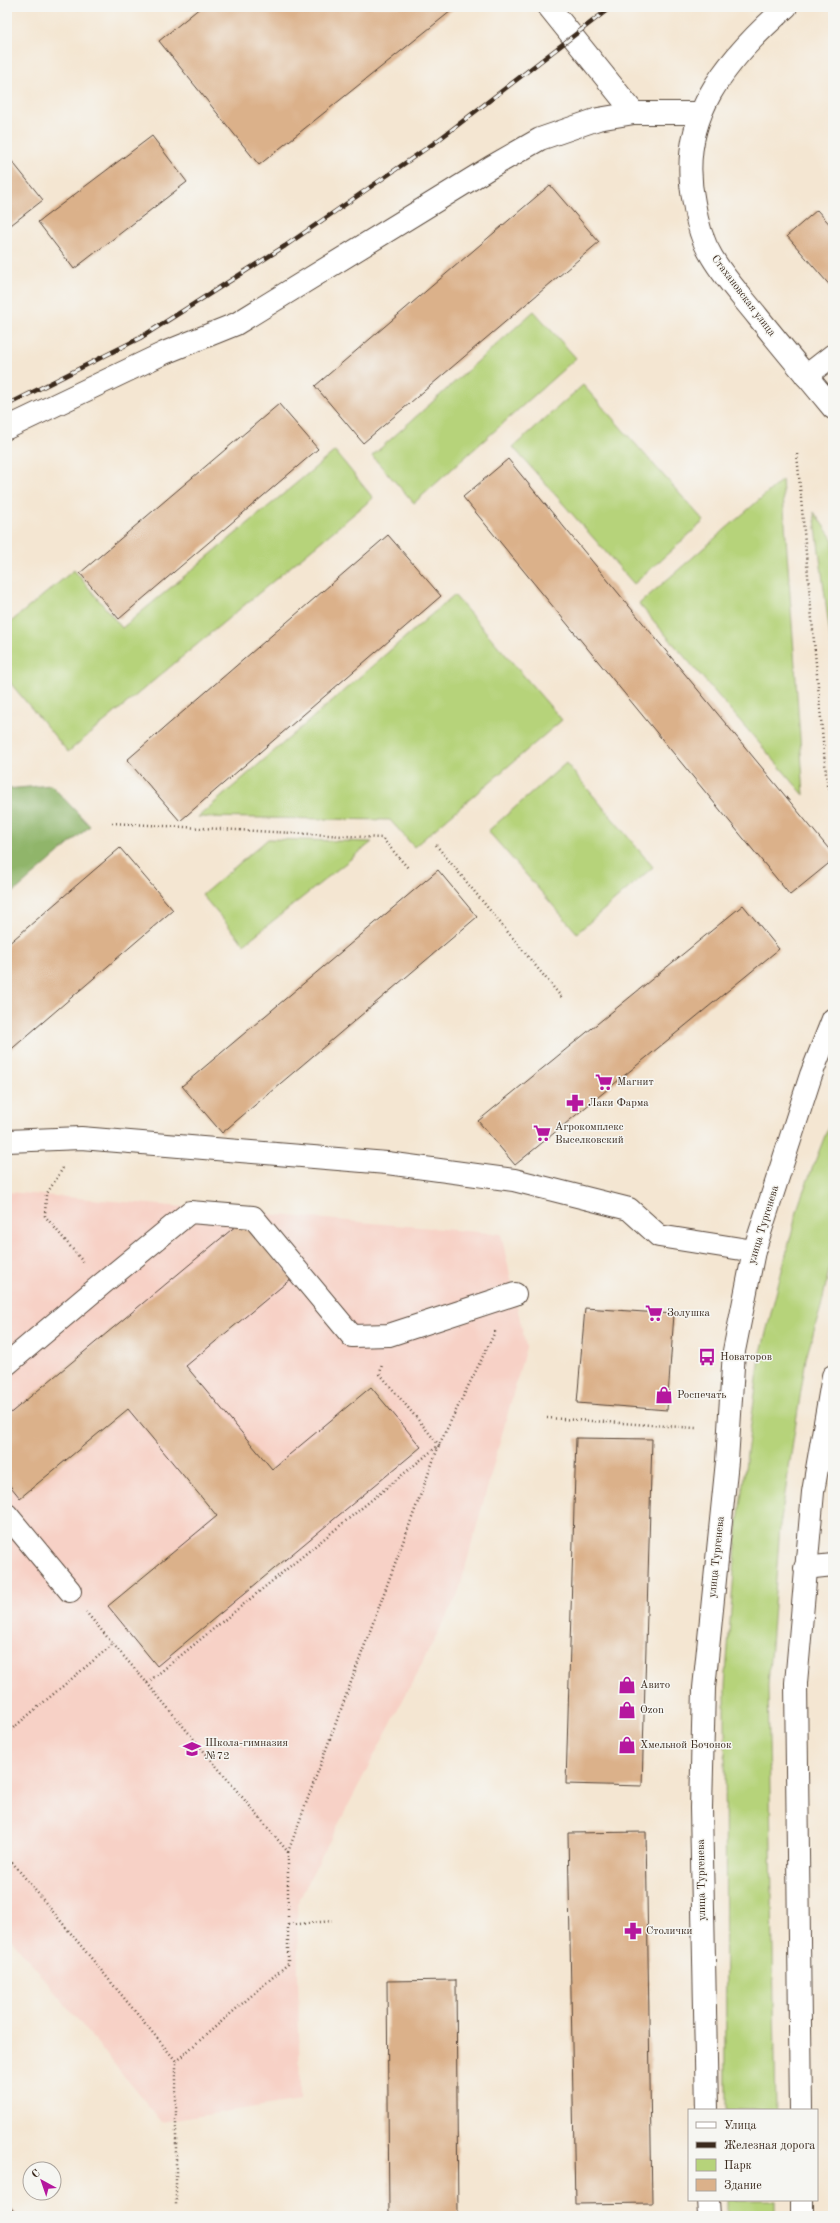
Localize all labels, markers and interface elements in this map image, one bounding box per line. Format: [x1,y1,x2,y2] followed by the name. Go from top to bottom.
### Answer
[709,253,777,339] street label: Стахановская улица
[594,1072,614,1092] supermarket icon: Магнит
[617,1077,654,1088] place label: Магнит
[565,1093,585,1113] pharmacy icon: Лаки Фарма
[588,1098,649,1109] place label: Лаки Фарма
[555,1122,624,1146] place label: Агрокомплекс Выселковский
[532,1123,552,1143] supermarket icon: Агрокомплекс Выселковский
[747,1184,781,1266] street label: улица Тургенева
[644,1303,664,1323] supermarket icon: Золушка
[667,1308,711,1319] place label: Золушка
[697,1347,717,1367] bus stop icon: Новаторов
[720,1352,772,1363] place label: Новаторов
[654,1385,674,1405] shop icon: Роспечать
[677,1390,726,1401] place label: Роспечать
[707,1515,727,1598] street label: улица Тургенева
[617,1675,637,1695] shop icon: Авито
[640,1680,670,1691] place label: Авито
[617,1700,637,1720] shop icon: Ozon
[640,1705,664,1716] place label: Ozon
[617,1735,637,1755] shop icon: Хмельной Бочонок
[205,1738,288,1762] place label: Школа-гимназия №72
[182,1739,202,1759] school or university icon: Школа-гимназия №72
[640,1740,732,1751] place label: Хмельной Бочонок
[696,1839,708,1921] street label: улица Тургенева
[623,1921,643,1941] pharmacy icon: Столички
[646,1926,693,1937] place label: Столички
[688,2109,818,2201] legend
[724,2120,757,2132] text: Улица
[724,2140,815,2152] text: Железная дорога
[724,2160,752,2172] text: Парк
[22,2161,62,2201] north arrow
[30,2168,43,2181] text: С
[724,2180,762,2192] text: Здание

